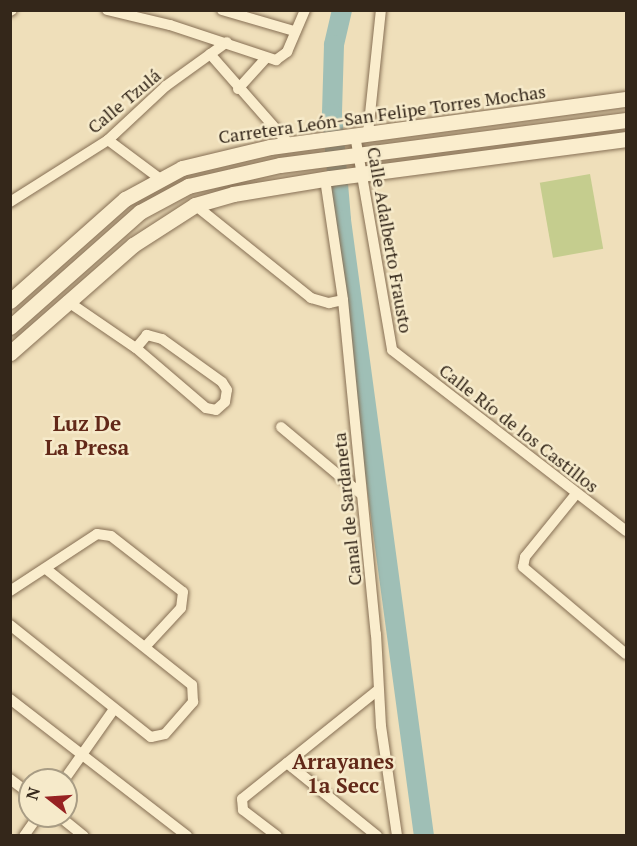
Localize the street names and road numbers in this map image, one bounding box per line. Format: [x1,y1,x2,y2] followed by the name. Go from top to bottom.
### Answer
[83,64,165,138] street label: Calle Tzulá
[217,80,547,148] street label: Carretera León-San Felipe Torres Mochas
[363,145,417,335] street label: Calle Adalberto Frausto
[435,359,603,497] street label: Calle Río de los Castillos
[328,431,366,587] street label: Canal de Sardaneta

